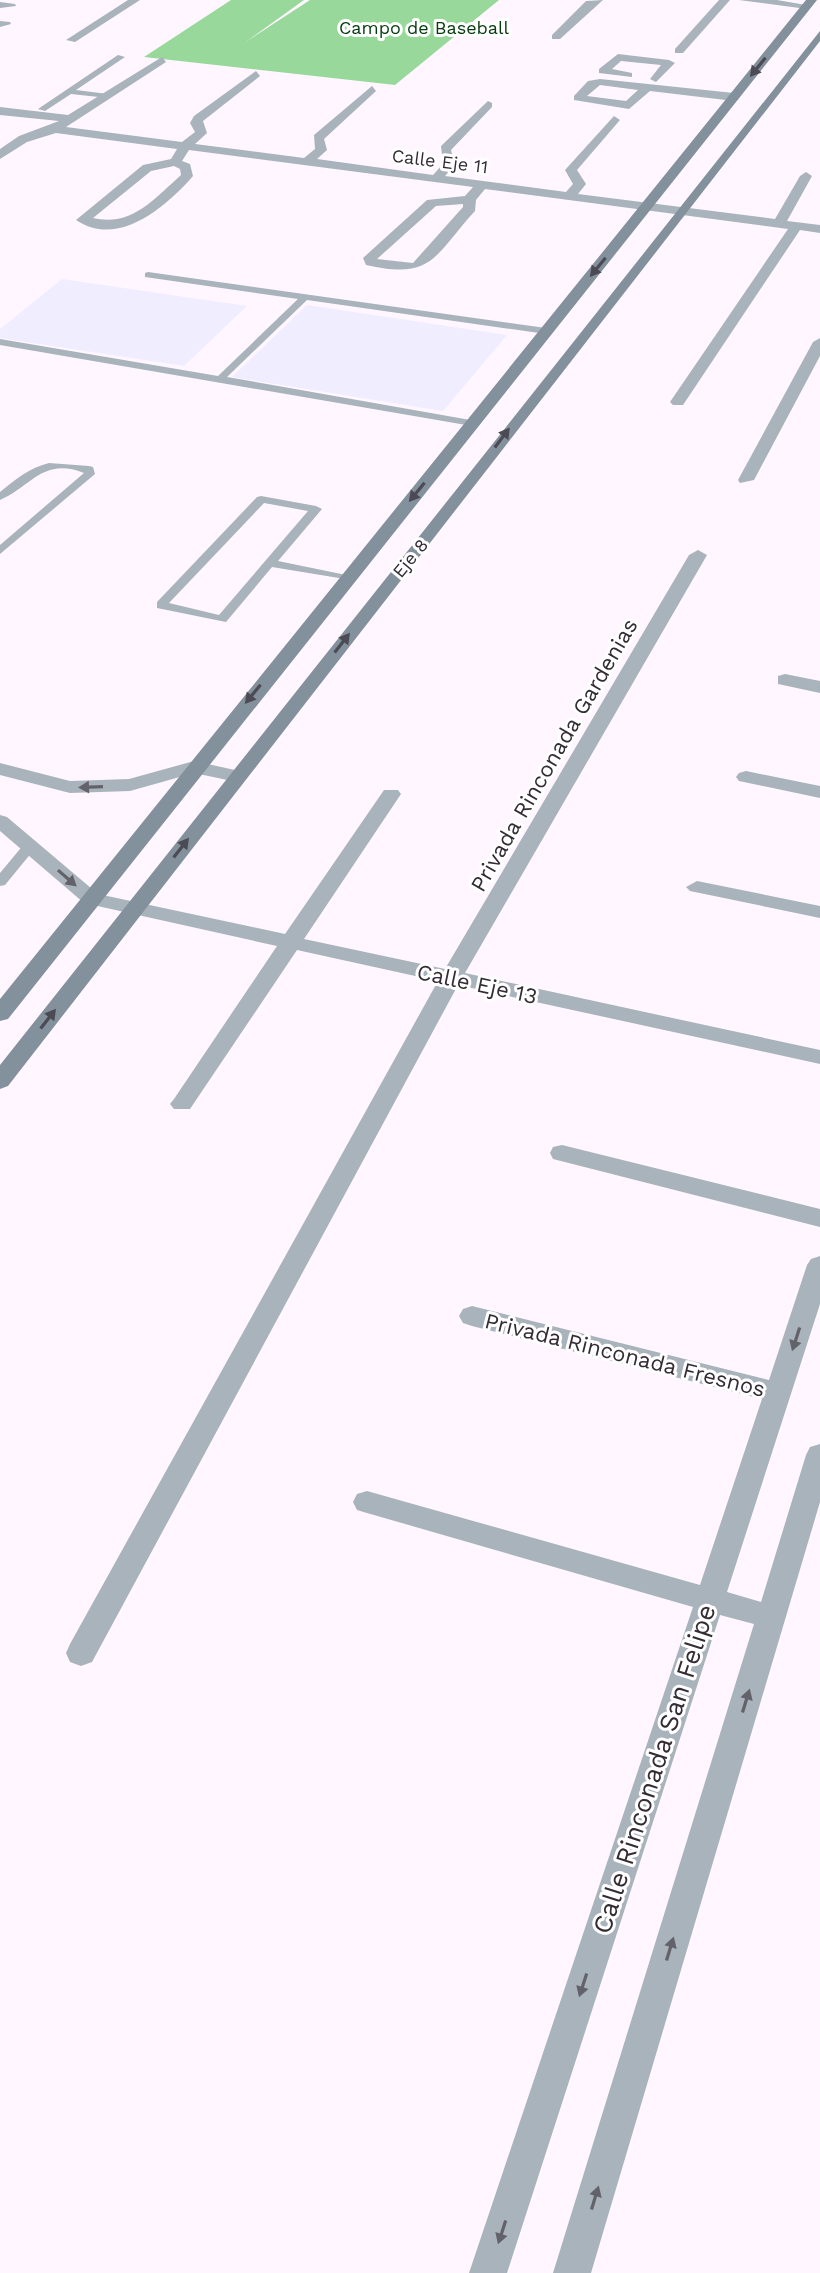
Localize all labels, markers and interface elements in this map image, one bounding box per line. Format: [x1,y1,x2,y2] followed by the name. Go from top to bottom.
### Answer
[339,17,510,38] park label: Campo de Baseball
[751,57,767,77] one-way arrow
[391,145,489,177] street label: Calle Eje 11
[589,257,606,278] one-way arrow
[494,428,509,449] one-way arrow
[408,481,425,502] one-way arrow
[388,534,432,582] street label: Eje 8
[465,614,643,896] street label: Privada Rinconada Gardenias
[333,633,350,653] one-way arrow
[246,684,262,704] one-way arrow
[78,780,103,793] one-way arrow
[173,838,189,858] one-way arrow
[57,869,77,886] one-way arrow
[415,959,539,1009] street label: Calle Eje 13
[39,1009,55,1029] one-way arrow
[482,1308,768,1402] street label: Privada Rinconada Fresnos
[789,1328,801,1352] one-way arrow
[587,1601,721,1937] street label: Calle Rinconada San Felipe
[740,1688,752,1712] one-way arrow
[664,1937,677,1961] one-way arrow
[577,1973,589,1997] one-way arrow
[589,2186,602,2210] one-way arrow
[495,2220,508,2244] one-way arrow

